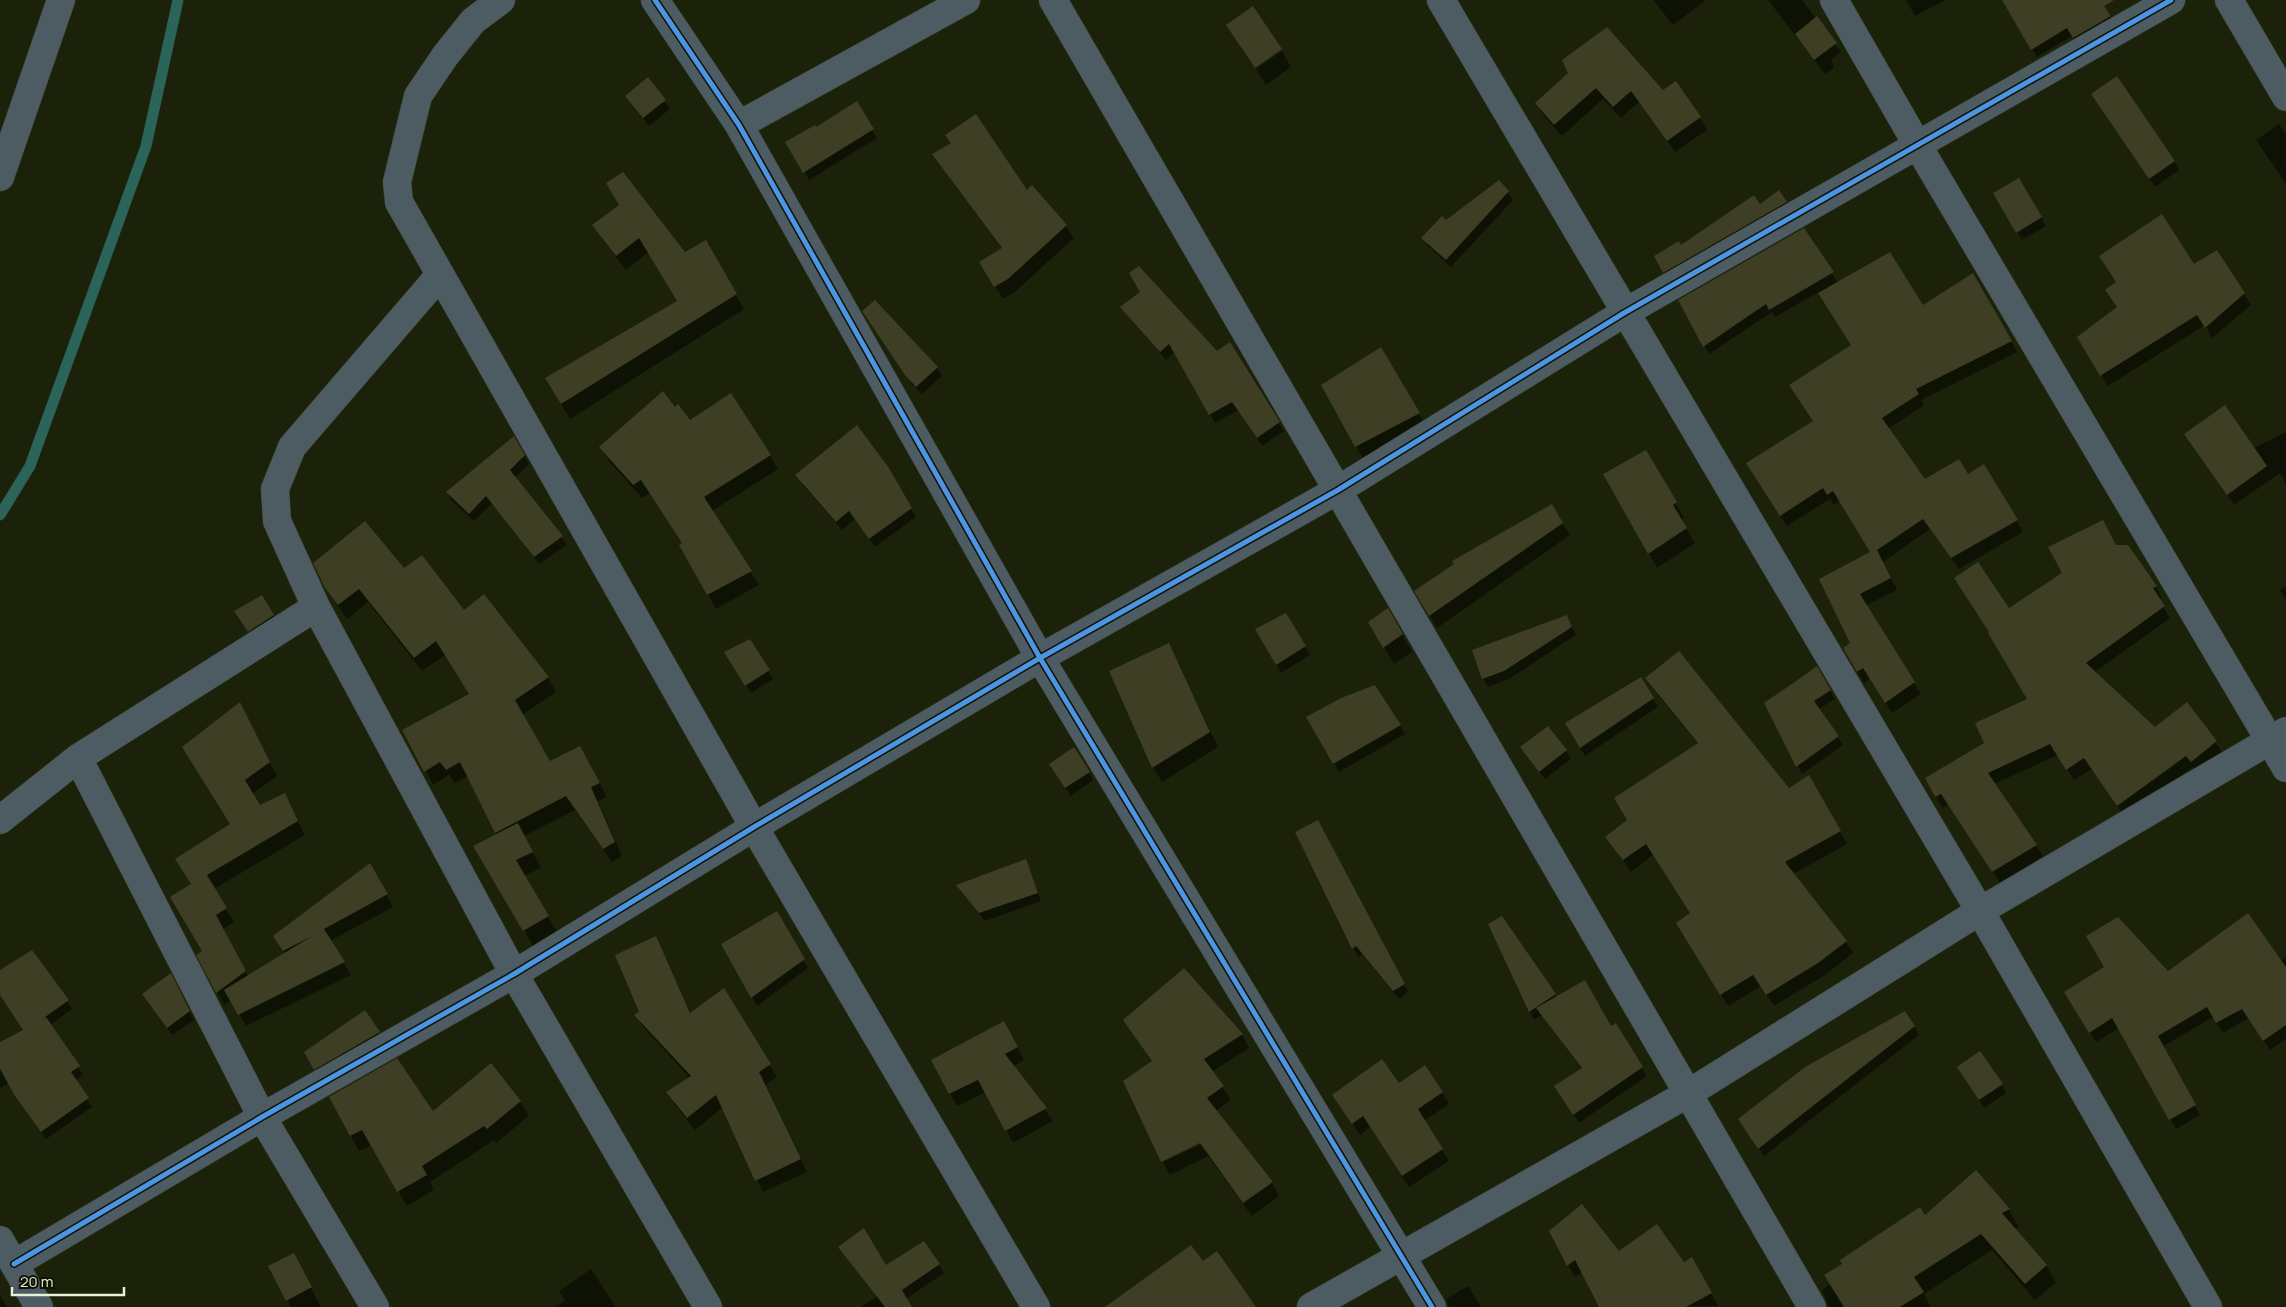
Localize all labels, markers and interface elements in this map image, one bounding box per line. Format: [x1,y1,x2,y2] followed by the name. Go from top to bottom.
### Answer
[12,1264,125,1296] scale bar
[20,1271,53,1292] text: 20 m

